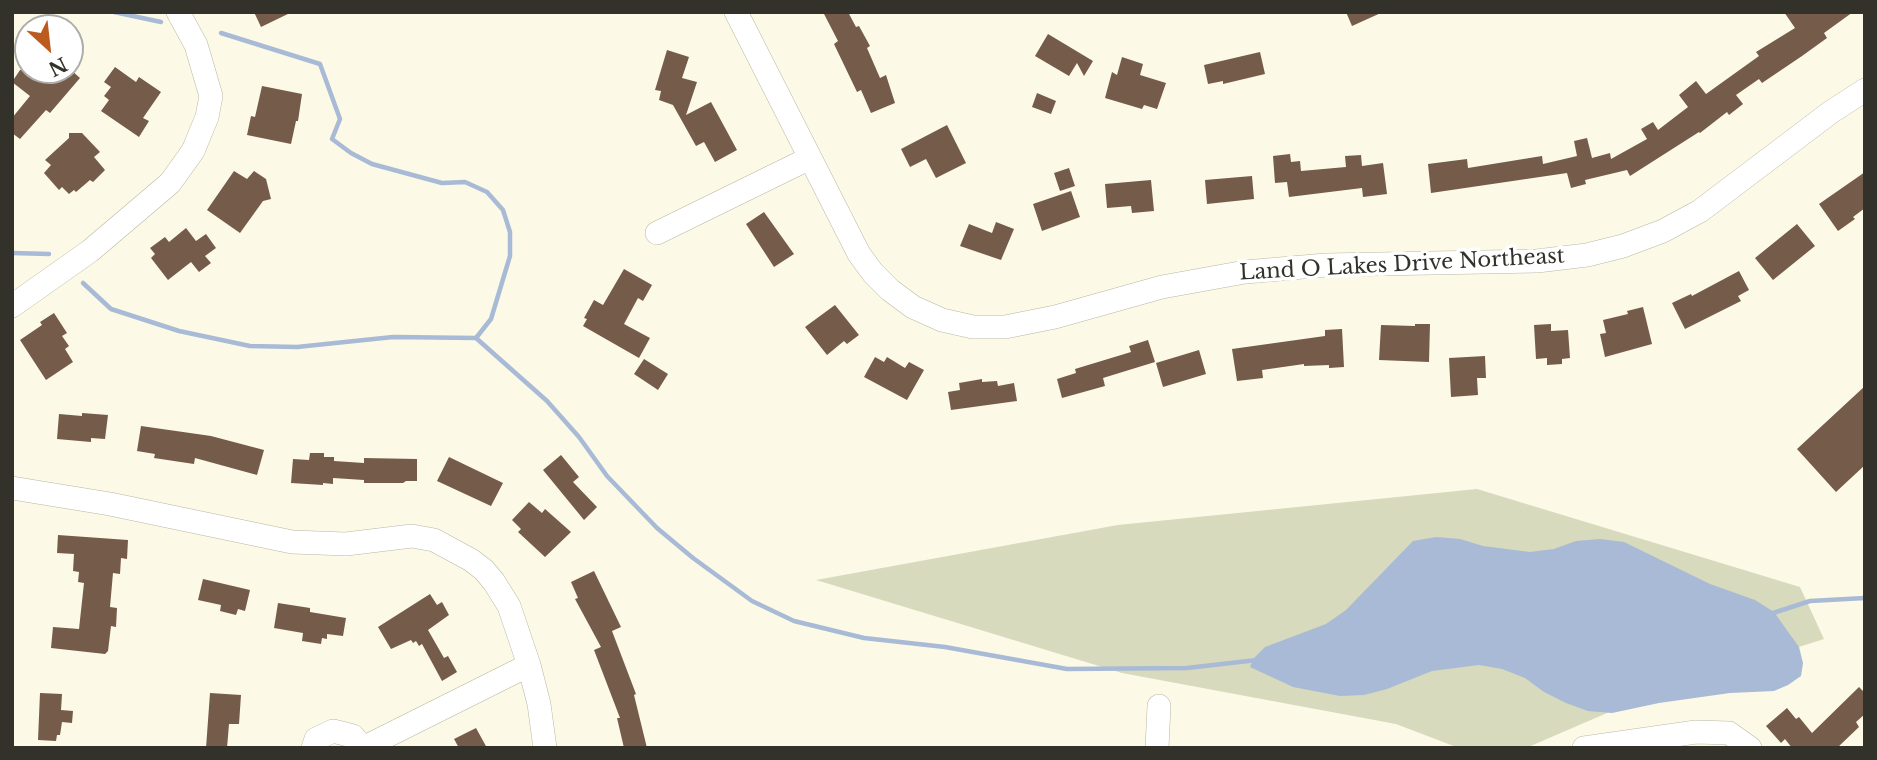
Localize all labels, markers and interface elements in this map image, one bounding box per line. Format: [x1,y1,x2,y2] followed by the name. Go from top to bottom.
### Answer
[14,14,84,84] north arrow
[45,52,71,81] text: N
[1239,244,1565,286] street label: Land O Lakes Drive Northeast

